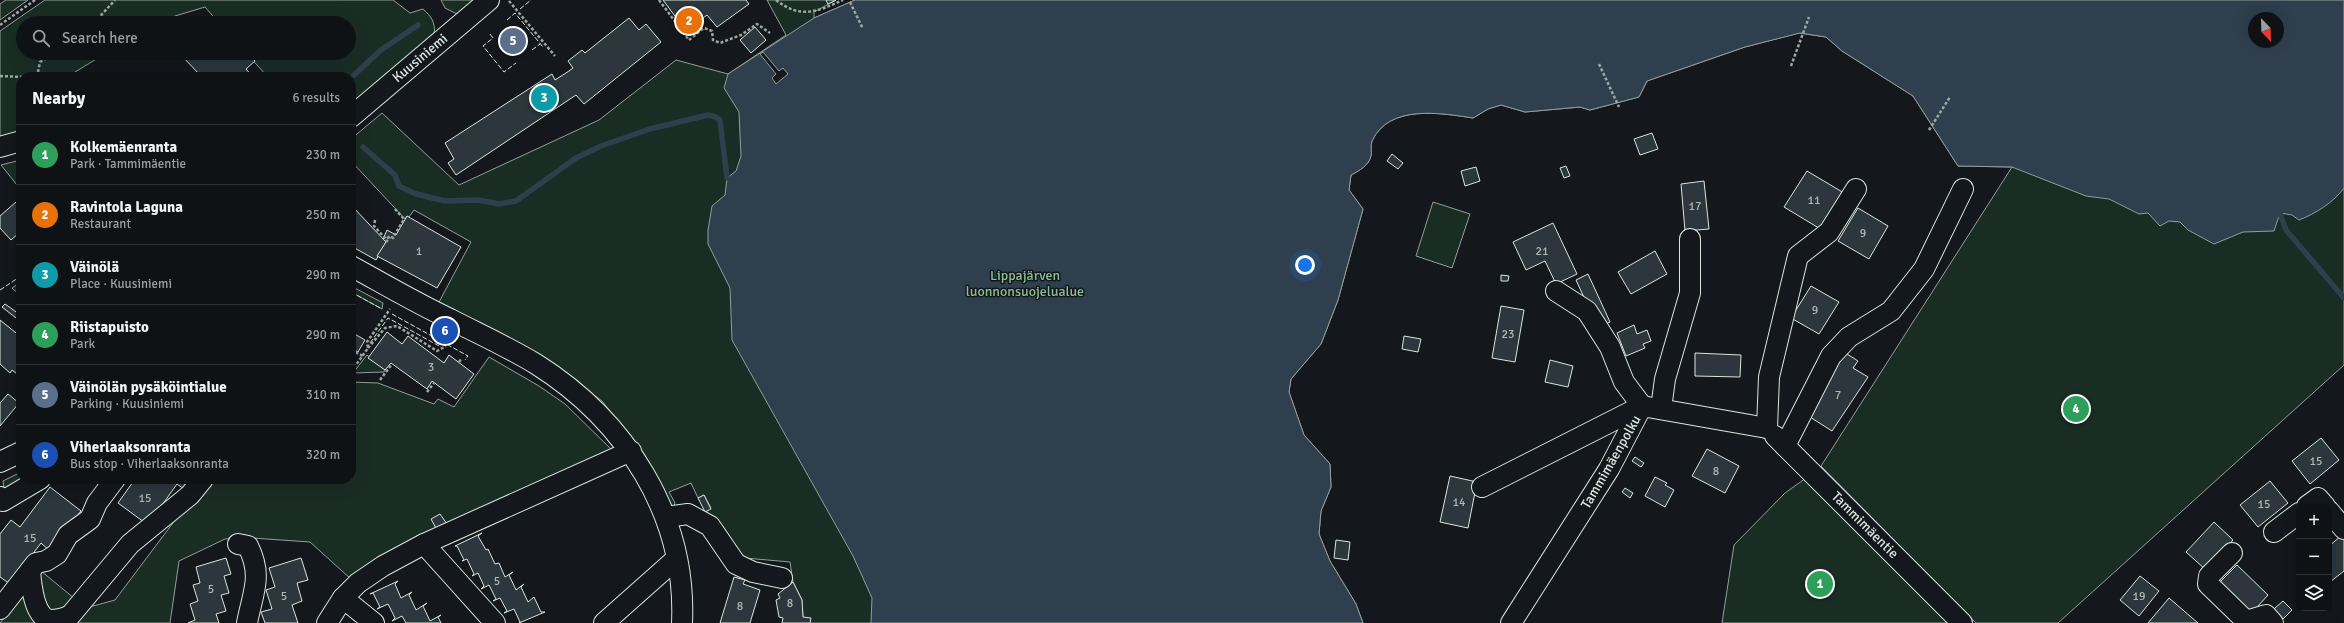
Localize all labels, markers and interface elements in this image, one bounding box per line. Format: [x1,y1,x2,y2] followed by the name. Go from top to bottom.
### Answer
[676,6,702,36] pin: 2
[2248,12,2284,48] north arrow
[16,16,356,60] search box
[500,26,526,56] pin: 5
[30,27,52,49] icon: search
[62,29,138,47] text: Search here
[389,30,451,86] street label: Kuusiniemi
[531,83,557,113] pin: 3
[32,88,85,109] text: Nearby
[292,90,340,106] text: 6 results
[70,138,177,156] text: Kolkemäenranta
[41,147,49,163] text: 1
[306,147,340,163] text: 230 m
[70,156,186,172] text: Park · Tammimäentie
[1808,193,1820,208] house number: 11
[70,198,183,216] text: Ravintola Laguna
[1689,199,1701,214] house number: 17
[41,207,49,223] text: 2
[306,207,340,223] text: 250 m
[70,216,131,232] text: Restaurant
[1860,226,1866,241] house number: 9
[416,244,422,259] house number: 1
[1536,244,1548,259] house number: 21
[1295,255,1315,275] your location
[70,258,119,276] text: Väinölä
[41,267,49,283] text: 3
[306,267,340,283] text: 290 m
[966,267,1084,300] park label: Lippajärven luonnonsuojelualue
[70,276,172,292] text: Place · Kuusiniemi
[1812,303,1818,318] house number: 9
[432,316,458,346] pin: 6
[70,318,149,336] text: Riistapuisto
[41,327,49,343] text: 4
[306,327,340,343] text: 290 m
[1502,327,1514,342] house number: 23
[70,336,95,352] text: Park
[428,360,434,375] house number: 3
[70,378,227,396] text: Väinölän pysäköintialue
[41,387,49,403] text: 5
[306,387,340,403] text: 310 m
[1835,388,1841,403] house number: 7
[2063,394,2089,424] pin: 4
[70,396,184,412] text: Parking · Kuusiniemi
[1577,412,1645,512] street label: Tammimäenpolku
[70,438,191,456] text: Viherlaaksonranta
[41,447,49,463] text: 6
[306,447,340,463] text: 320 m
[2310,454,2322,469] house number: 15
[70,456,229,472] text: Bus stop · Viherlaaksonranta
[1713,464,1719,479] house number: 8
[1828,488,1902,562] street label: Tammimäentie
[139,491,151,506] house number: 15
[1453,495,1466,510] house number: 14
[2258,497,2270,512] house number: 15
[2296,503,2332,611] map controls
[2296,503,2332,539] button: +
[24,531,36,546] house number: 15
[2296,539,2332,575] button: −
[1807,569,1833,599] pin: 1
[494,574,500,589] house number: 5
[2296,575,2332,611] button: layers
[208,582,214,597] house number: 5
[281,589,287,604] house number: 5
[2133,589,2145,604] house number: 19
[787,596,793,611] house number: 8
[737,599,743,614] house number: 8

